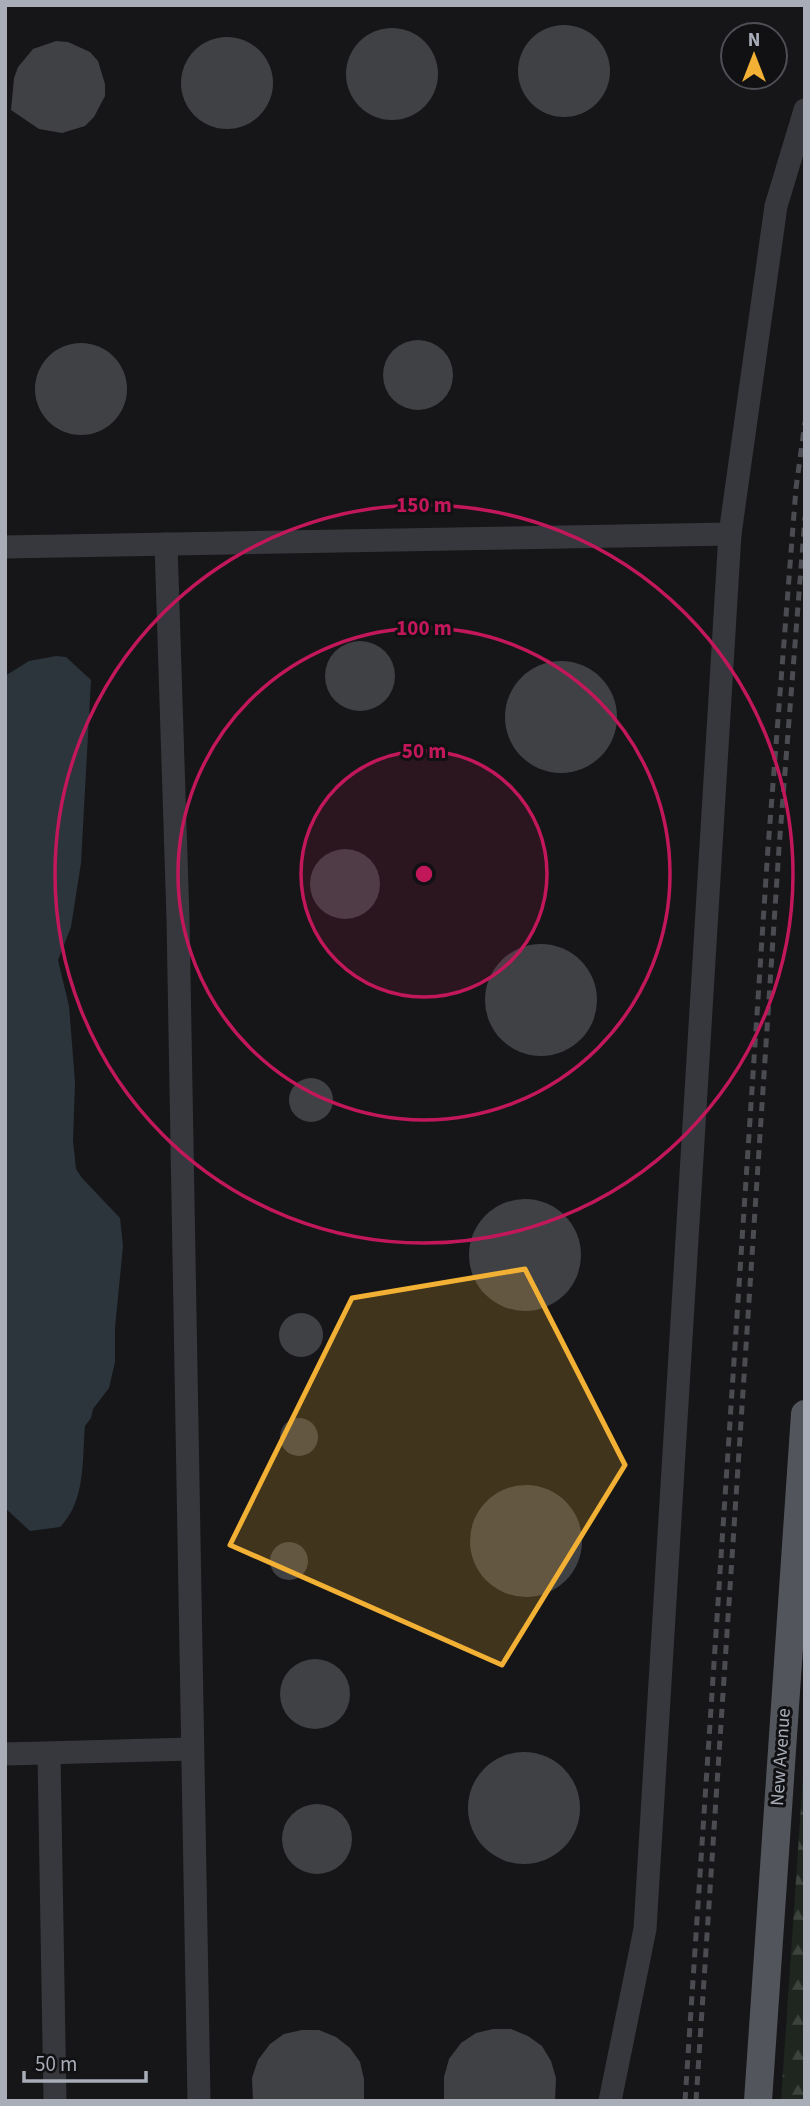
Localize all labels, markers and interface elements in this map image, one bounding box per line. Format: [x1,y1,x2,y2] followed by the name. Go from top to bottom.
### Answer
[719,21,789,91] north arrow
[748,27,760,54] text: N
[396,490,452,520] text: 150 m
[396,613,452,643] text: 100 m
[402,736,446,766] text: 50 m
[412,862,436,886] centre of rings
[764,1707,798,1807] street label: New Avenue
[24,2039,147,2084] scale bar
[35,2049,77,2079] text: 50 m

